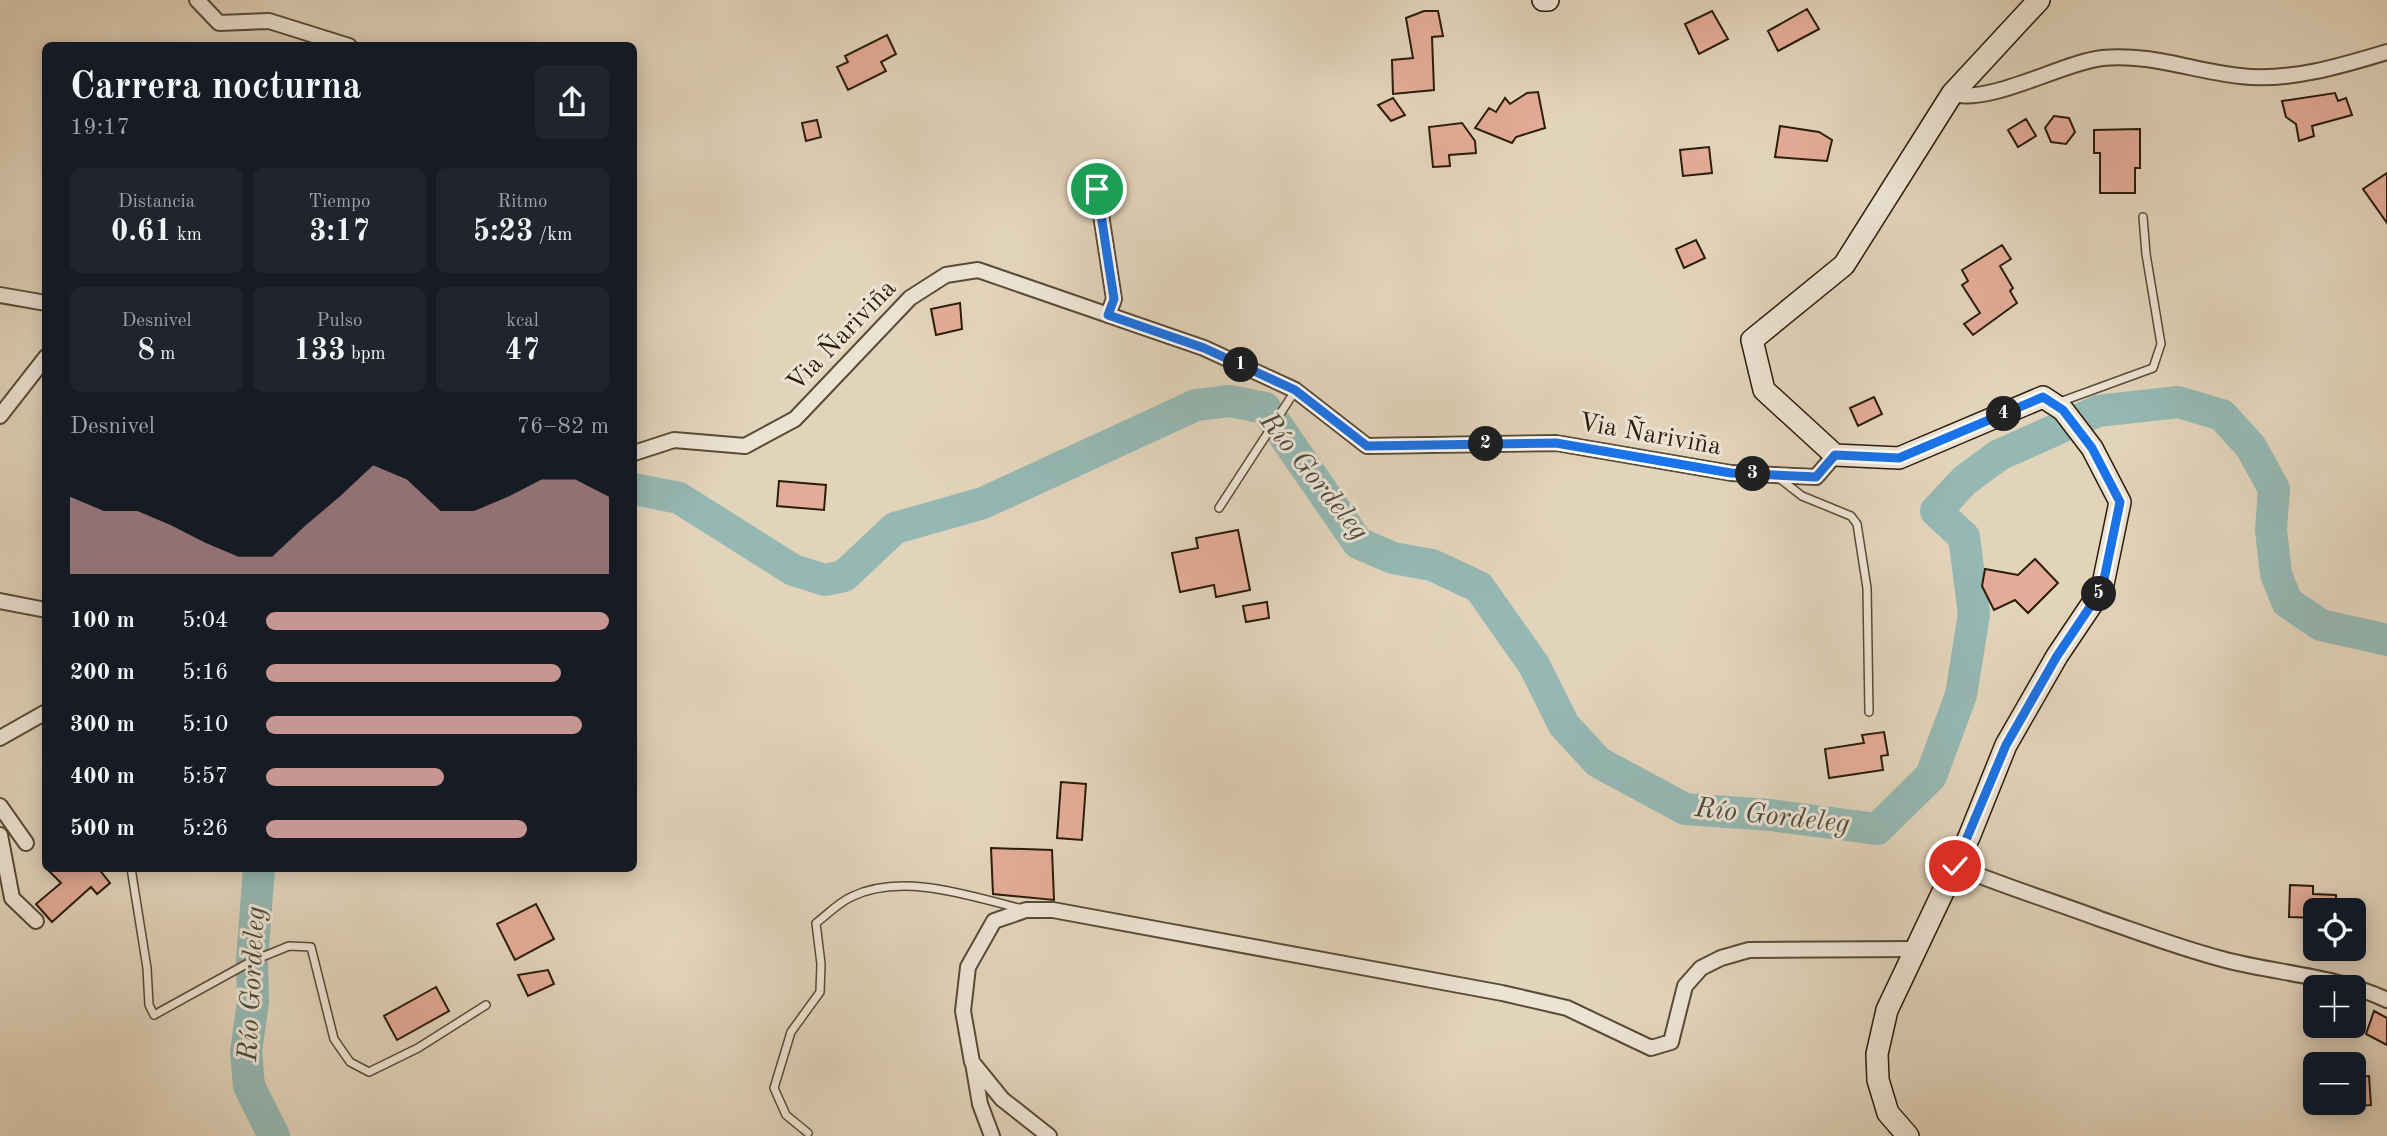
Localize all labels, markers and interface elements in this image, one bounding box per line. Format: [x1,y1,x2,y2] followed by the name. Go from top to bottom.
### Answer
[535,65,609,139] button: share
[70,69,361,107] text: Carrera nocturna
[70,116,130,139] text: 19:17
[1067,159,1127,219] pin
[1078,170,1116,208] icon: arrive
[118,193,195,212] text: Distancia
[309,193,370,212] text: Tiempo
[498,193,547,212] text: Ritmo
[111,217,172,247] text: 0.61
[309,217,370,247] text: 3:17
[473,217,533,247] text: 5:23
[172,226,202,245] text: km
[533,226,572,245] text: /km
[779,271,902,397] street label: Via Ñariviña
[121,312,192,331] text: Desnivel
[317,312,362,331] text: Pulso
[506,312,539,331] text: kcal
[138,336,155,366] text: 8
[293,336,346,366] text: 133
[505,336,540,366] text: 47
[155,345,175,364] text: m
[346,345,386,364] text: bpm
[1224,348,1258,382] pin: 1
[1235,355,1246,374] text: 1
[1986,396,2022,432] pin: 4
[1998,404,2009,423] text: 4
[1577,405,1724,460] street label: Via Ñariviña
[1253,407,1373,546] water label: Río Gordeleg
[70,415,155,438] text: Desnivel
[517,415,609,438] text: 76–82 m
[1468,426,1504,462] pin: 2
[1480,434,1491,453] text: 2
[1736,456,1770,491] pin: 3
[1747,464,1758,483] text: 3
[2082,576,2116,612] pin: 5
[2093,584,2104,603] text: 5
[70,609,135,632] text: 100 m
[182,609,228,632] text: 5:04
[70,661,135,684] text: 200 m
[182,661,228,684] text: 5:16
[70,713,135,736] text: 300 m
[182,713,228,736] text: 5:10
[70,765,135,788] text: 400 m
[182,765,228,788] text: 5:57
[1692,795,1851,839] water label: Río Gordeleg
[70,817,135,840] text: 500 m
[182,817,228,840] text: 5:26
[1925,836,1985,896] pin
[1936,847,1974,885] icon: check
[2303,898,2366,1115] map controls
[2303,898,2366,961] button: locate
[235,906,271,1063] water label: Río Gordeleg
[2303,975,2366,1038] button: +
[2303,1052,2366,1115] button: −

